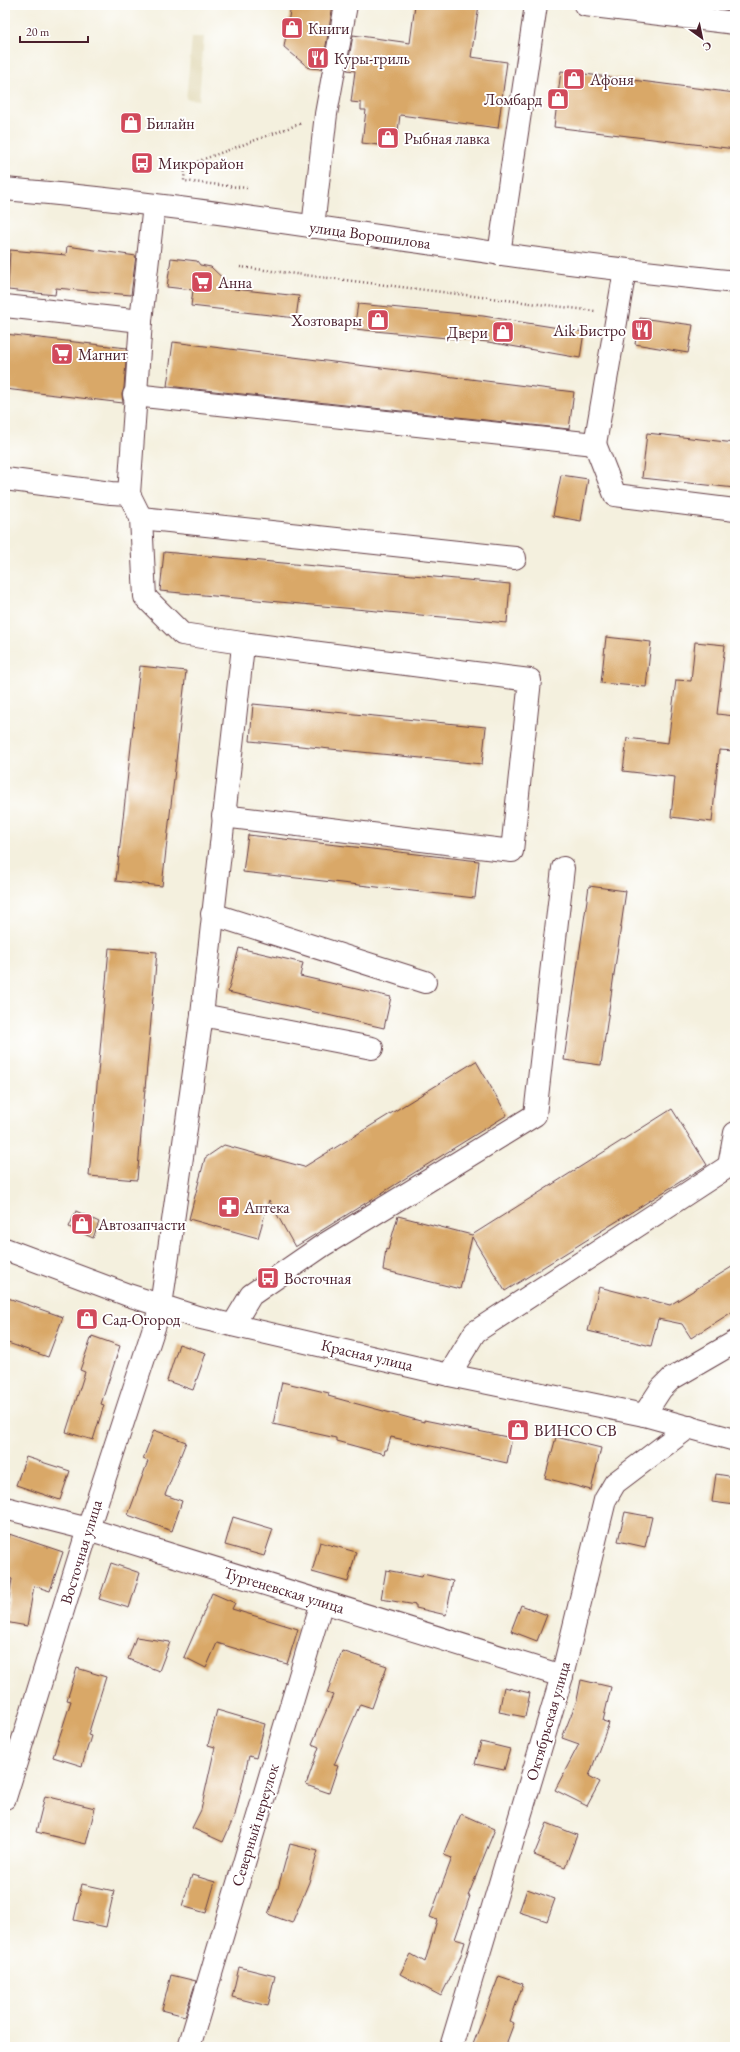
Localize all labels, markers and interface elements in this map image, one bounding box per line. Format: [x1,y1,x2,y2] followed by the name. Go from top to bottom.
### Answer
[279,15,305,41] shop icon: Книги
[20,18,88,44] scale bar
[308,18,350,39] place label: Книги
[682,18,722,58] north arrow
[26,24,50,40] text: 20 m
[700,38,715,54] text: С
[305,45,331,71] restaurant icon: Куры-гриль
[334,48,410,69] place label: Куры-гриль
[561,66,587,92] shop icon: Афоня
[589,69,634,90] place label: Афоня
[545,86,571,112] shop icon: Ломбард
[484,89,543,110] place label: Ломбард
[118,110,144,136] shop icon: Билайн
[146,113,195,134] place label: Билайн
[375,125,401,151] shop icon: Рыбная лавка
[404,128,491,149] place label: Рыбная лавка
[129,150,155,176] bus stop icon: Микрорайон
[158,153,244,174] place label: Микрорайон
[308,216,433,254] street label: улица Ворошилова
[189,269,215,295] supermarket icon: Анна
[217,272,253,293] place label: Анна
[365,307,391,333] shop icon: Хозтовары
[290,310,362,331] place label: Хозтовары
[629,317,655,343] restaurant icon: Aik Бистро
[490,319,516,345] shop icon: Двери
[552,320,626,341] place label: Aik Бистро
[447,322,489,343] place label: Двери
[49,341,75,367] supermarket icon: Магнит
[78,344,128,365] place label: Магнит
[216,1194,242,1220] pharmacy icon: Аптека
[243,1197,290,1218] place label: Аптека
[69,1211,95,1237] shop icon: Автозапчасти
[97,1214,186,1235] place label: Автозапчасти
[255,1265,281,1291] bus stop icon: Восточная
[284,1268,351,1289] place label: Восточная
[74,1306,100,1332] shop icon: Сад-Огород
[102,1309,181,1330] place label: Сад-Огород
[319,1334,416,1376] street label: Красная улица
[505,1417,531,1443] shop icon: ВИНСО СВ
[534,1420,617,1441] place label: ВИНСО СВ
[55,1497,107,1607] street label: Восточная улица
[221,1562,348,1619] street label: Тургеневская улица
[521,1658,575,1783] street label: Октябрьская улица
[226,1761,284,1889] street label: Северный переулок

